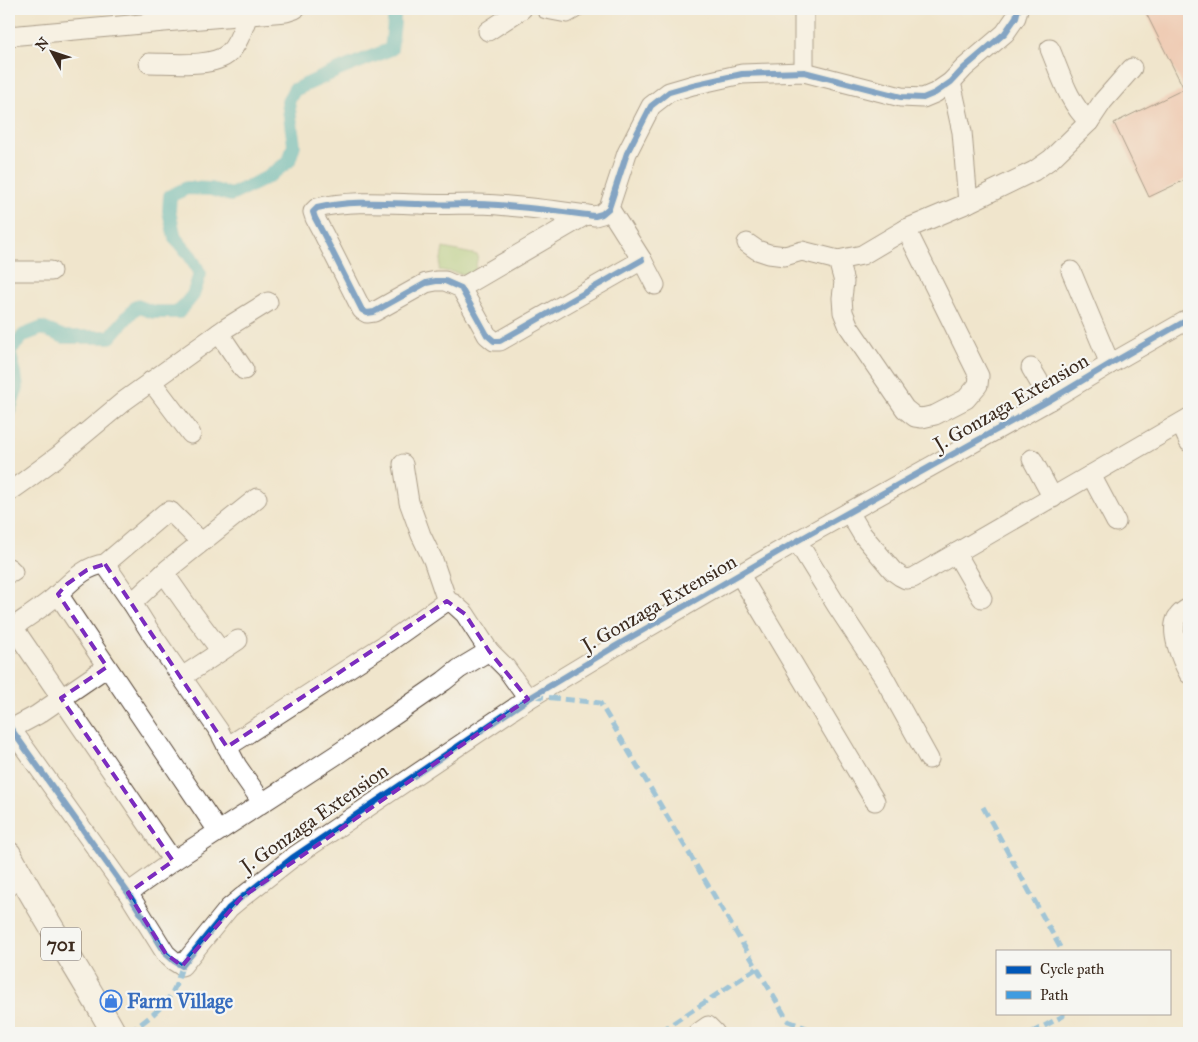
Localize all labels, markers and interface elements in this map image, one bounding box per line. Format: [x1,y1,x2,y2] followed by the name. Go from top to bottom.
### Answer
[28,28,78,78] north arrow
[32,34,53,54] text: N
[928,348,1093,458] street label: J. Gonzaga Extension
[576,549,741,659] street label: J. Gonzaga Extension
[234,758,393,880] street label: J. Gonzaga Extension
[41,928,81,961] road number: 701
[996,950,1170,1014] legend
[1040,960,1105,978] text: Cycle path
[1040,986,1069,1004] text: Path
[99,989,123,1013] shop icon: Farm Village
[127,989,234,1014] place label: Farm Village

